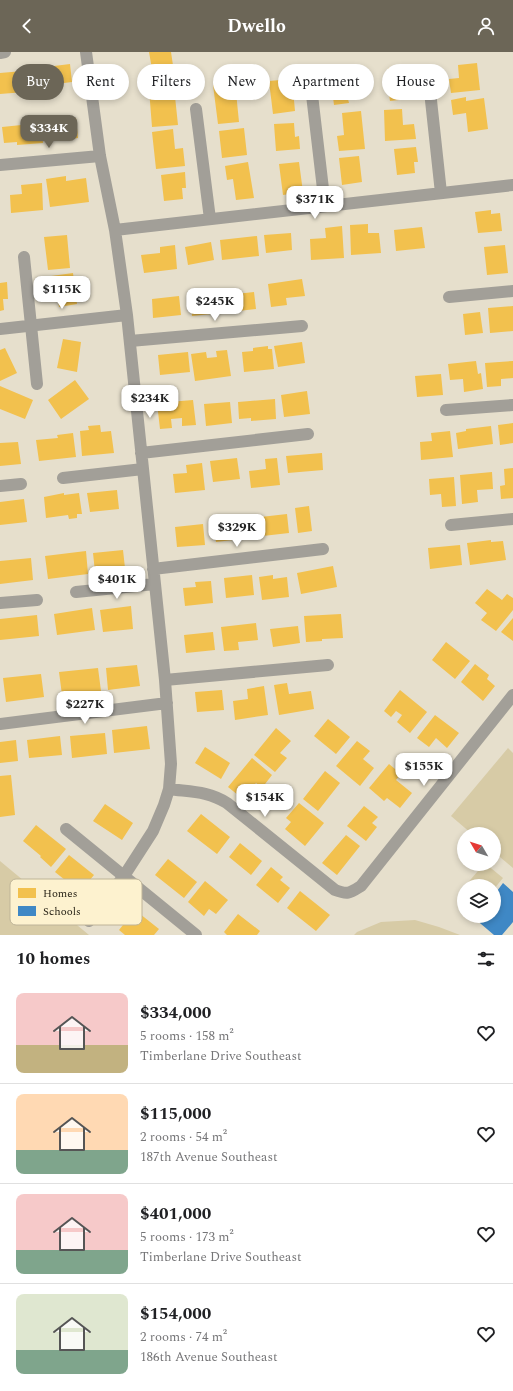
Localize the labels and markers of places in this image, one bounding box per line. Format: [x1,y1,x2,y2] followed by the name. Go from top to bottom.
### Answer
[21,115,77,149] pin: $334K
[287,186,343,220] pin: $371K
[34,276,90,310] pin: $115K
[187,288,243,322] pin: $245K
[122,385,178,419] pin: $234K
[209,514,265,548] pin: $329K
[89,566,145,600] pin: $401K
[57,691,113,725] pin: $227K
[396,753,452,787] pin: $155K
[237,784,293,818] pin: $154K

